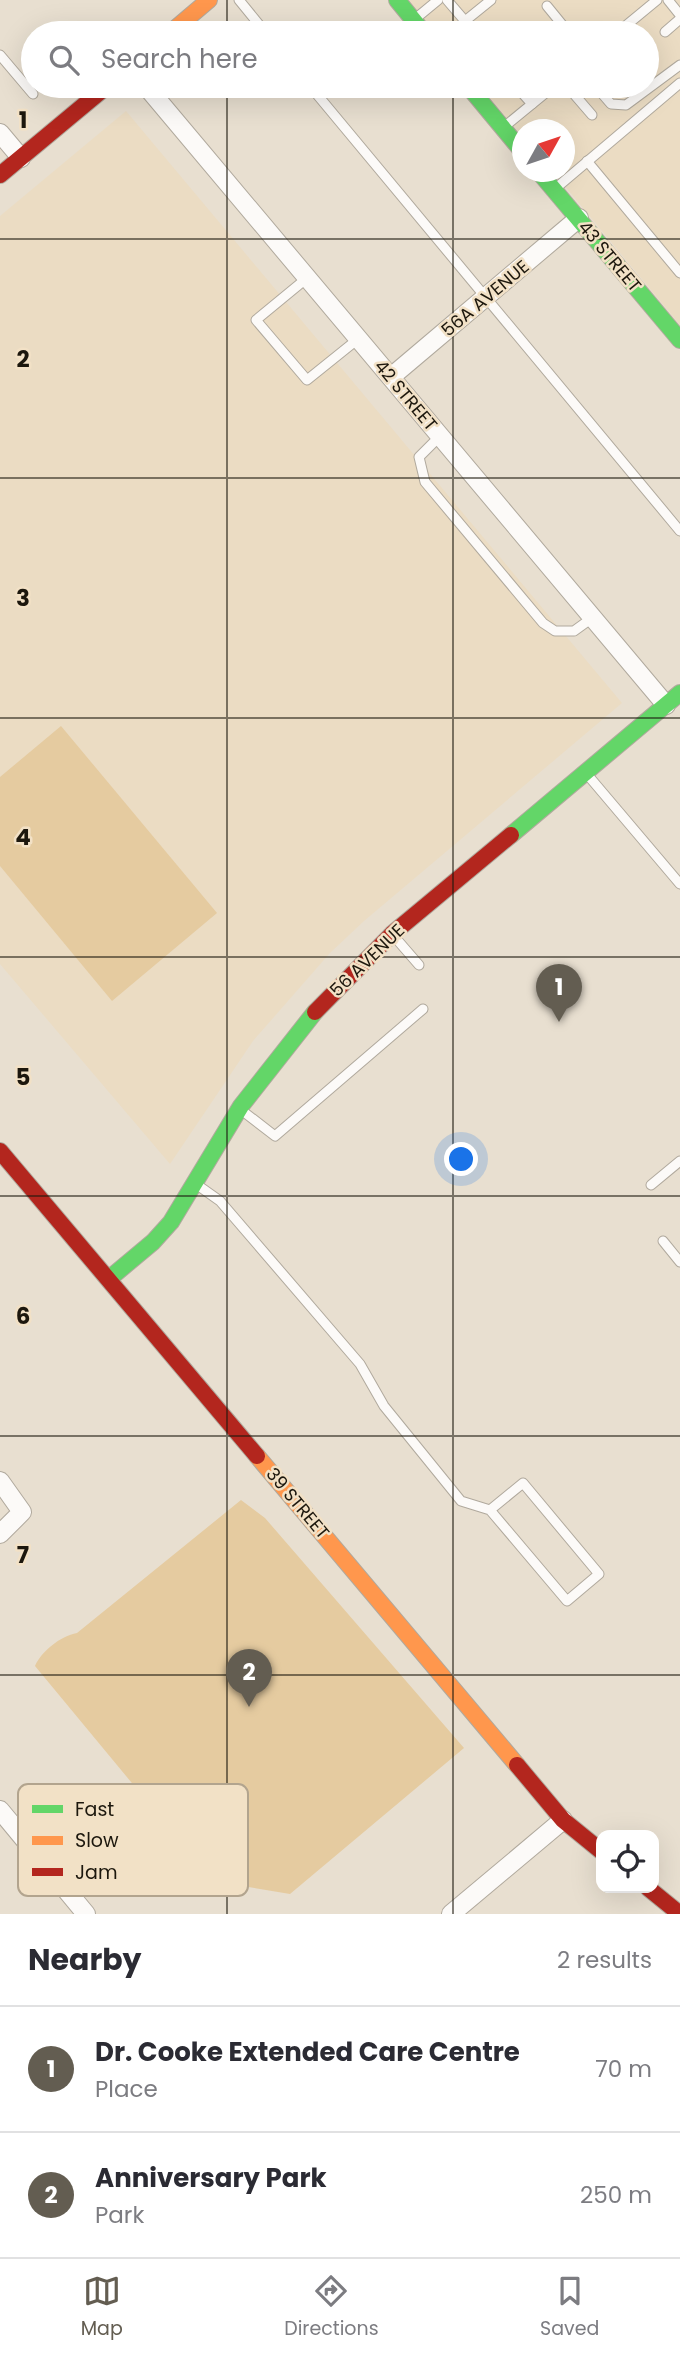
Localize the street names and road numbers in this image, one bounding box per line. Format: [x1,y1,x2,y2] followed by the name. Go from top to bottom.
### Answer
[573,215,647,297] street label: 43 STREET
[436,254,534,342] street label: 56A AVENUE
[369,354,443,436] street label: 42 STREET
[324,918,410,1002] street label: 56 AVENUE
[261,1462,335,1544] street label: 39 STREET

